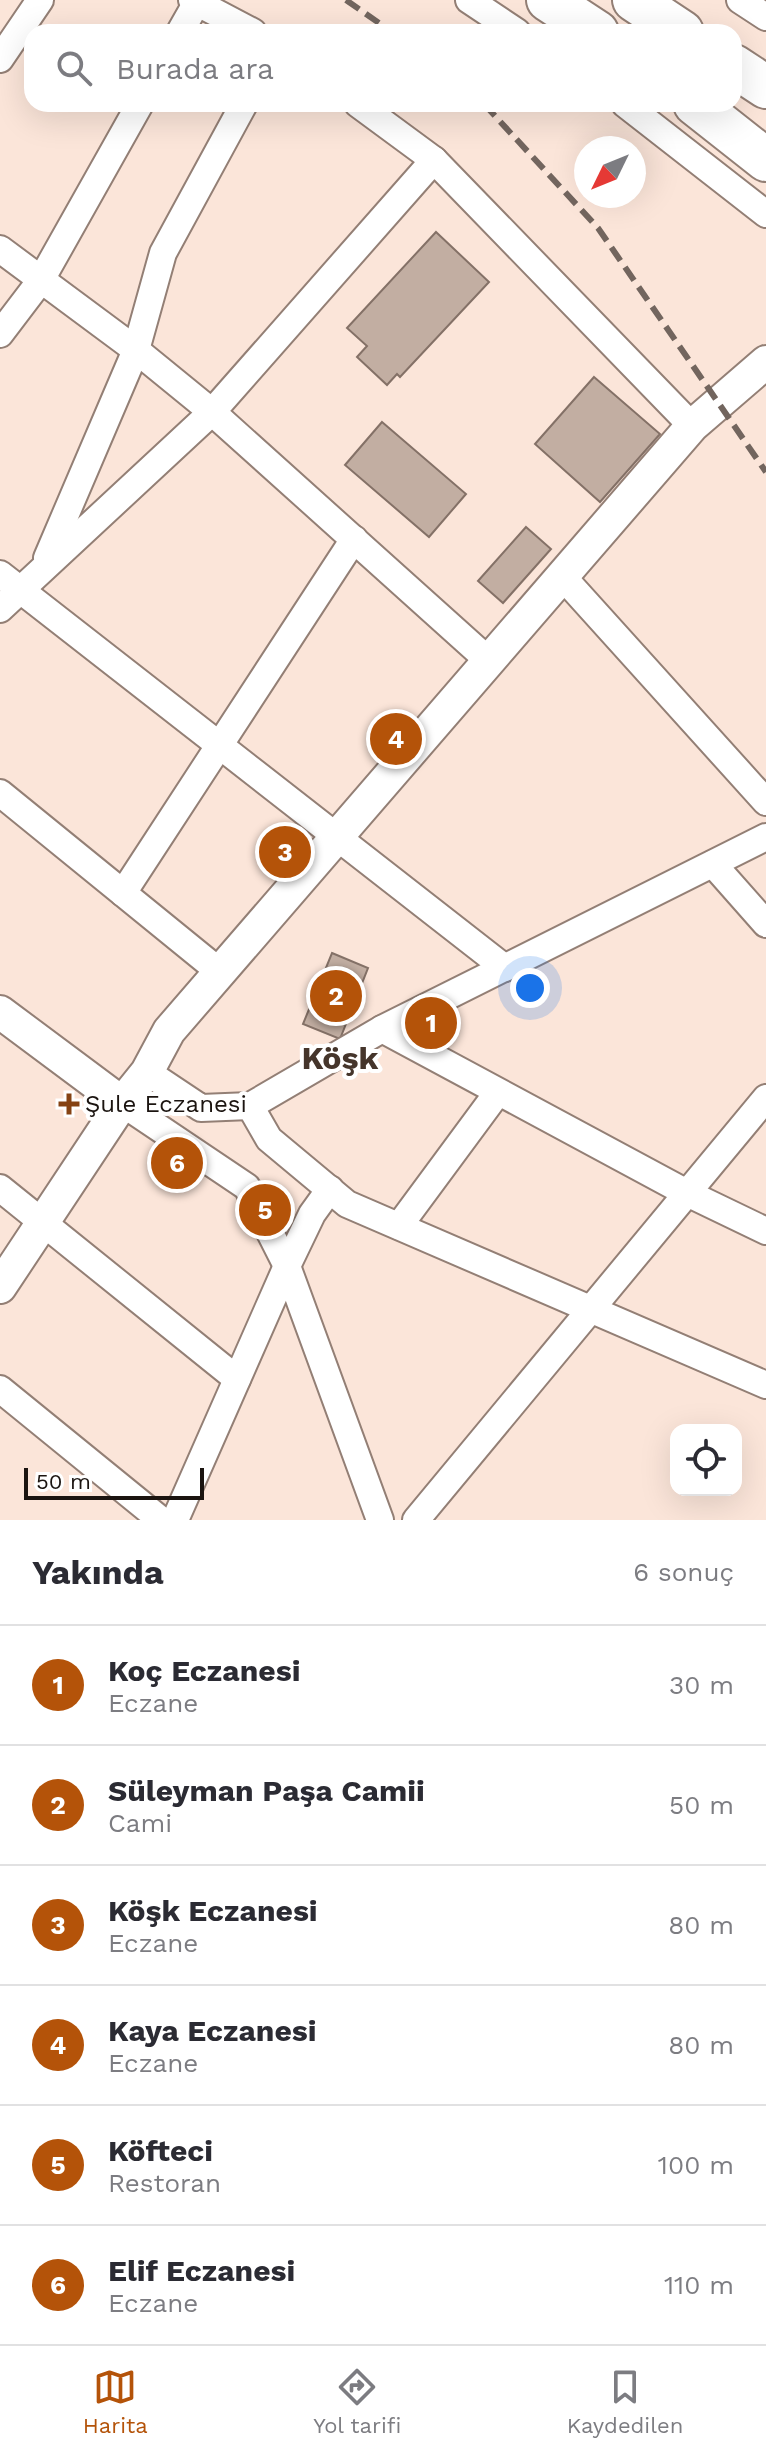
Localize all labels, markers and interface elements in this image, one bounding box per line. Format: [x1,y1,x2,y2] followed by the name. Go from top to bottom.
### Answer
[24,24,742,112] search box
[52,46,96,90] icon: search
[116,51,274,86] text: Burada ara
[574,136,646,208] north arrow
[370,709,422,769] pin: 4
[259,822,311,882] pin: 3
[310,966,362,1026] pin: 2
[510,968,550,1008] your location
[405,993,457,1053] pin: 1
[301,1039,379,1077] district label: Köşk
[85,1090,247,1118] place label: Şule Eczanesi
[60,1095,78,1113] marker: Şule Eczanesi
[151,1133,203,1193] pin: 6
[239,1180,291,1240] pin: 5
[670,1424,742,1496] map controls
[670,1424,742,1496] button: locate
[24,1464,204,1500] scale bar
[36,1469,91,1494] text: 50 m
[32,1552,164,1592] text: Yakında
[633,1557,734,1587] text: 6 sonuç
[108,1653,300,1688] text: Koç Eczanesi
[52,1670,64,1700] text: 1
[669,1670,734,1700] text: 30 m
[108,1688,198,1718] text: Eczane
[108,1773,425,1808] text: Süleyman Paşa Camii
[50,1790,66,1820] text: 2
[669,1790,734,1820] text: 50 m
[108,1808,172,1838] text: Cami
[108,1893,318,1928] text: Köşk Eczanesi
[50,1910,66,1940] text: 3
[668,1910,734,1940] text: 80 m
[108,1928,198,1958] text: Eczane
[108,2013,317,2048] text: Kaya Eczanesi
[50,2030,66,2060] text: 4
[668,2030,734,2060] text: 80 m
[108,2048,198,2078] text: Eczane
[108,2133,213,2168] text: Köfteci
[50,2150,66,2180] text: 5
[658,2150,734,2180] text: 100 m
[108,2168,221,2198] text: Restoran
[108,2253,295,2288] text: Elif Eczanesi
[50,2270,66,2300] text: 6
[664,2270,734,2300] text: 110 m
[108,2288,198,2318] text: Eczane
[83,2365,148,2438] tab: Harita
[313,2365,401,2438] tab: Yol tarifi
[567,2365,683,2438] tab: Kaydedilen

